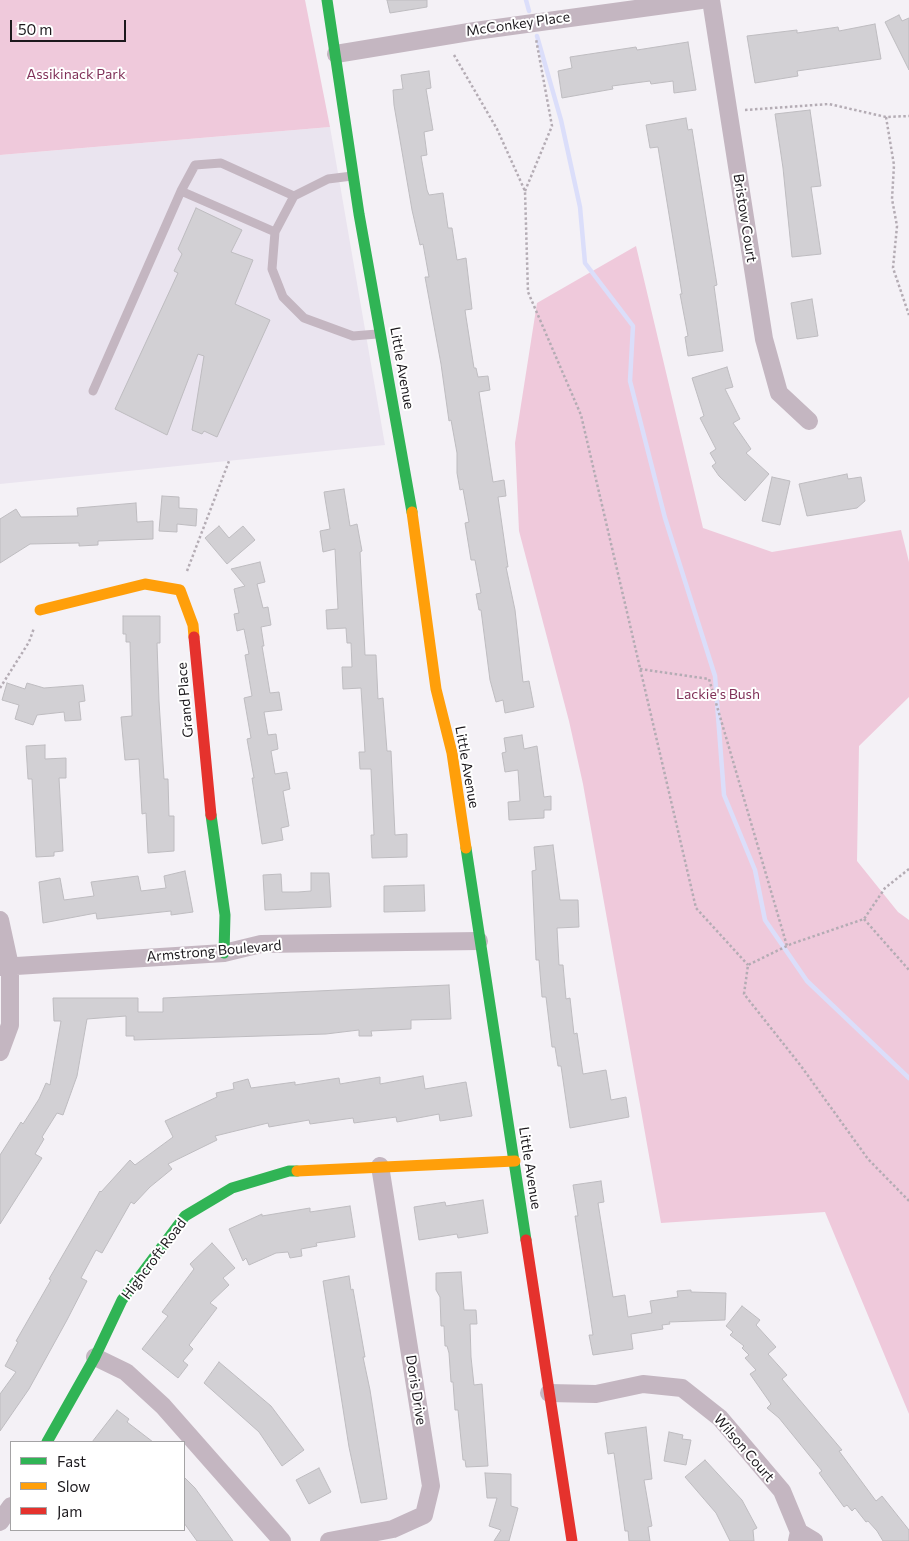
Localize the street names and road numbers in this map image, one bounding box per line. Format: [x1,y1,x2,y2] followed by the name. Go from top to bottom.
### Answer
[465,8,571,40] street label: McConkey Place
[730,173,760,263] street label: Bristow Court
[386,325,418,411] street label: Little Avenue
[173,662,197,738] street label: Grand Place
[451,724,483,810] street label: Little Avenue
[146,937,282,965] street label: Armstrong Boulevard
[515,1126,545,1210] street label: Little Avenue
[118,1215,190,1303] street label: Highcroft Road
[402,1354,430,1426] street label: Doris Drive
[710,1411,778,1485] street label: Wilson Court

